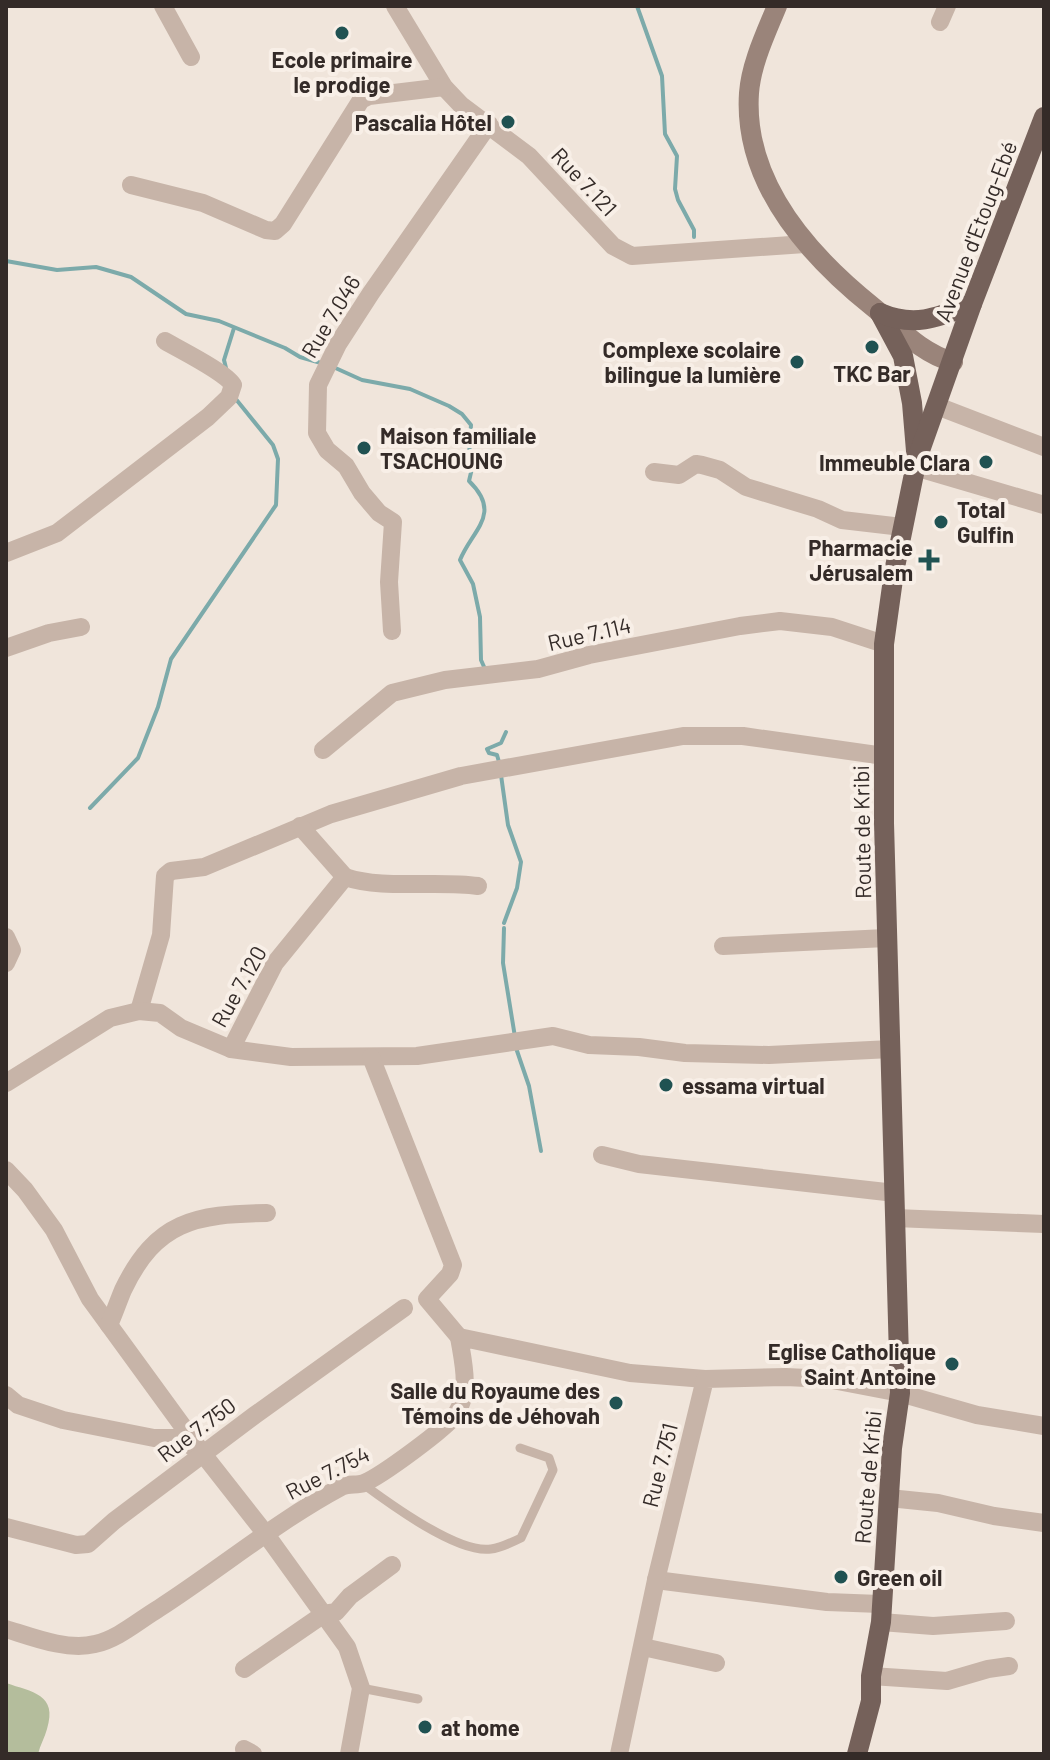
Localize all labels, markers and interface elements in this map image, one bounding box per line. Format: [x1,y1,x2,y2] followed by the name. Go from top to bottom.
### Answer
[333,24,351,42] marker: Ecole primaire le prodige
[272,46,412,97] place label: Ecole primaire le prodige
[355,109,492,135] place label: Pascalia Hôtel
[499,113,517,131] marker: Pascalia Hôtel
[929,137,1021,325] street label: Avenue d'Etoug-Ebé
[547,141,623,221] street label: Rue 7.121
[295,270,365,362] street label: Rue 7.046
[603,336,781,387] place label: Complexe scolaire bilingue la lumière
[863,338,881,356] marker: TKC Bar
[788,353,806,371] marker: Complexe scolaire bilingue la lumière
[833,360,911,386] place label: TKC Bar
[380,422,537,473] place label: Maison familiale TSACHOUNG
[355,439,373,457] marker: Maison familiale TSACHOUNG
[819,449,970,475] place label: Immeuble Clara
[977,453,995,471] marker: Immeuble Clara
[957,496,1014,547] place label: Total Gulfin
[932,513,950,531] marker: Total Gulfin
[808,534,913,585] place label: Pharmacie Jérusalem
[920,551,938,569] marker: Pharmacie Jérusalem
[545,611,633,655] street label: Rue 7.114
[847,765,875,899] street label: Route de Kribi
[205,941,271,1031] street label: Rue 7.120
[682,1072,825,1098] place label: essama virtual
[657,1076,675,1094] marker: essama virtual
[768,1338,936,1389] place label: Eglise Catholique Saint Antoine
[943,1355,961,1373] marker: Eglise Catholique Saint Antoine
[390,1377,600,1428] place label: Salle du Royaume des Témoins de Jéhovah
[152,1391,240,1467] street label: Rue 7.750
[607,1394,625,1412] marker: Salle du Royaume des Témoins de Jéhovah
[848,1409,886,1545] street label: Route de Kribi
[636,1420,682,1510] street label: Rue 7.751
[281,1440,373,1504] street label: Rue 7.754
[857,1564,942,1590] place label: Green oil
[832,1568,850,1586] marker: Green oil
[441,1714,520,1740] place label: at home
[416,1718,434,1736] marker: at home

